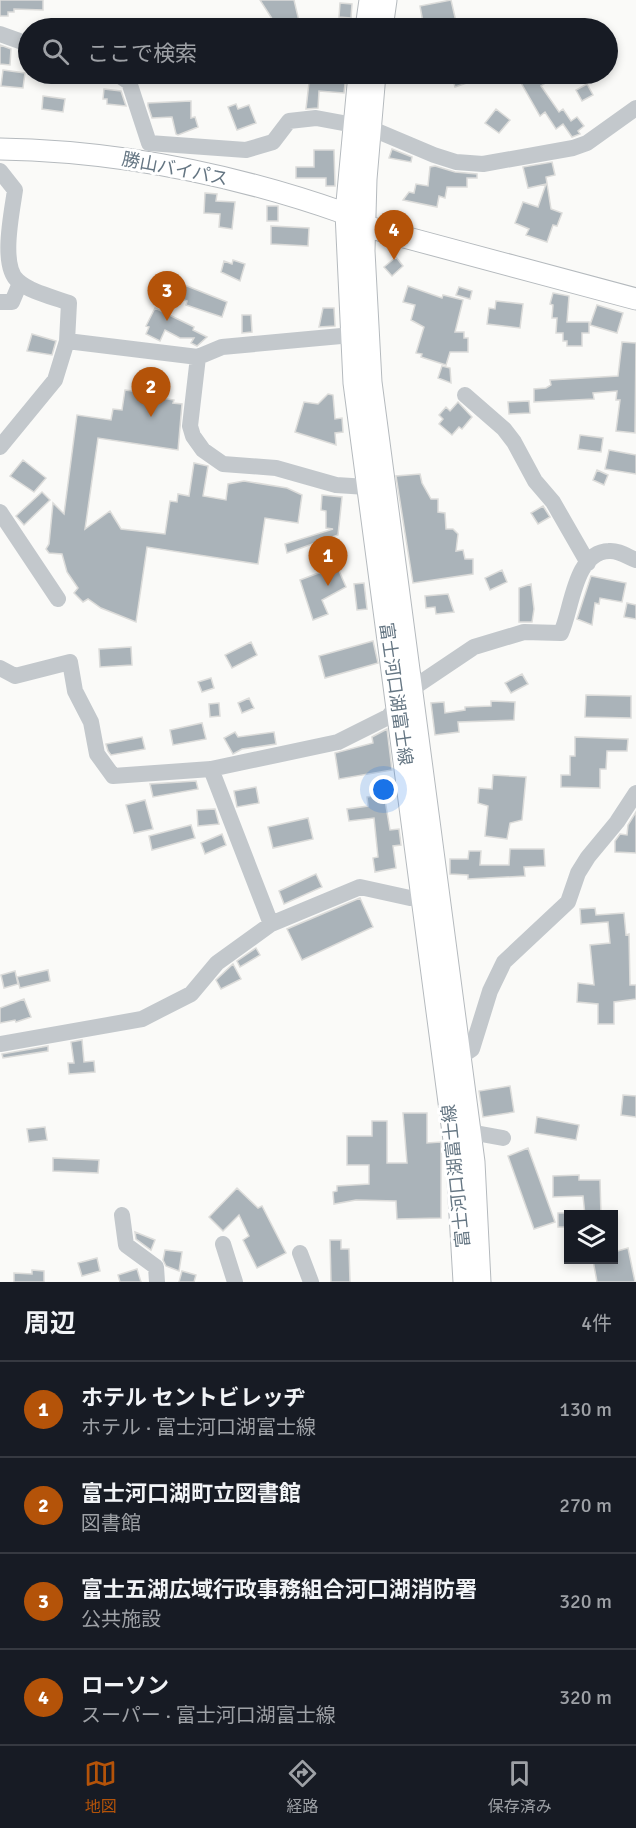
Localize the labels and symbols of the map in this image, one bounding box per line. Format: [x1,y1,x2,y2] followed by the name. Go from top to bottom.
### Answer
[120,148,230,190] street label: 勝山バイパス
[374,210,414,260] pin: 4
[148,272,186,321] pin: 3
[132,368,170,417] pin: 2
[308,536,348,586] pin: 1
[375,621,417,767] street label: 富士河口湖富士線
[369,775,398,804] your location
[438,1103,474,1249] street label: 富士河口湖富士線

